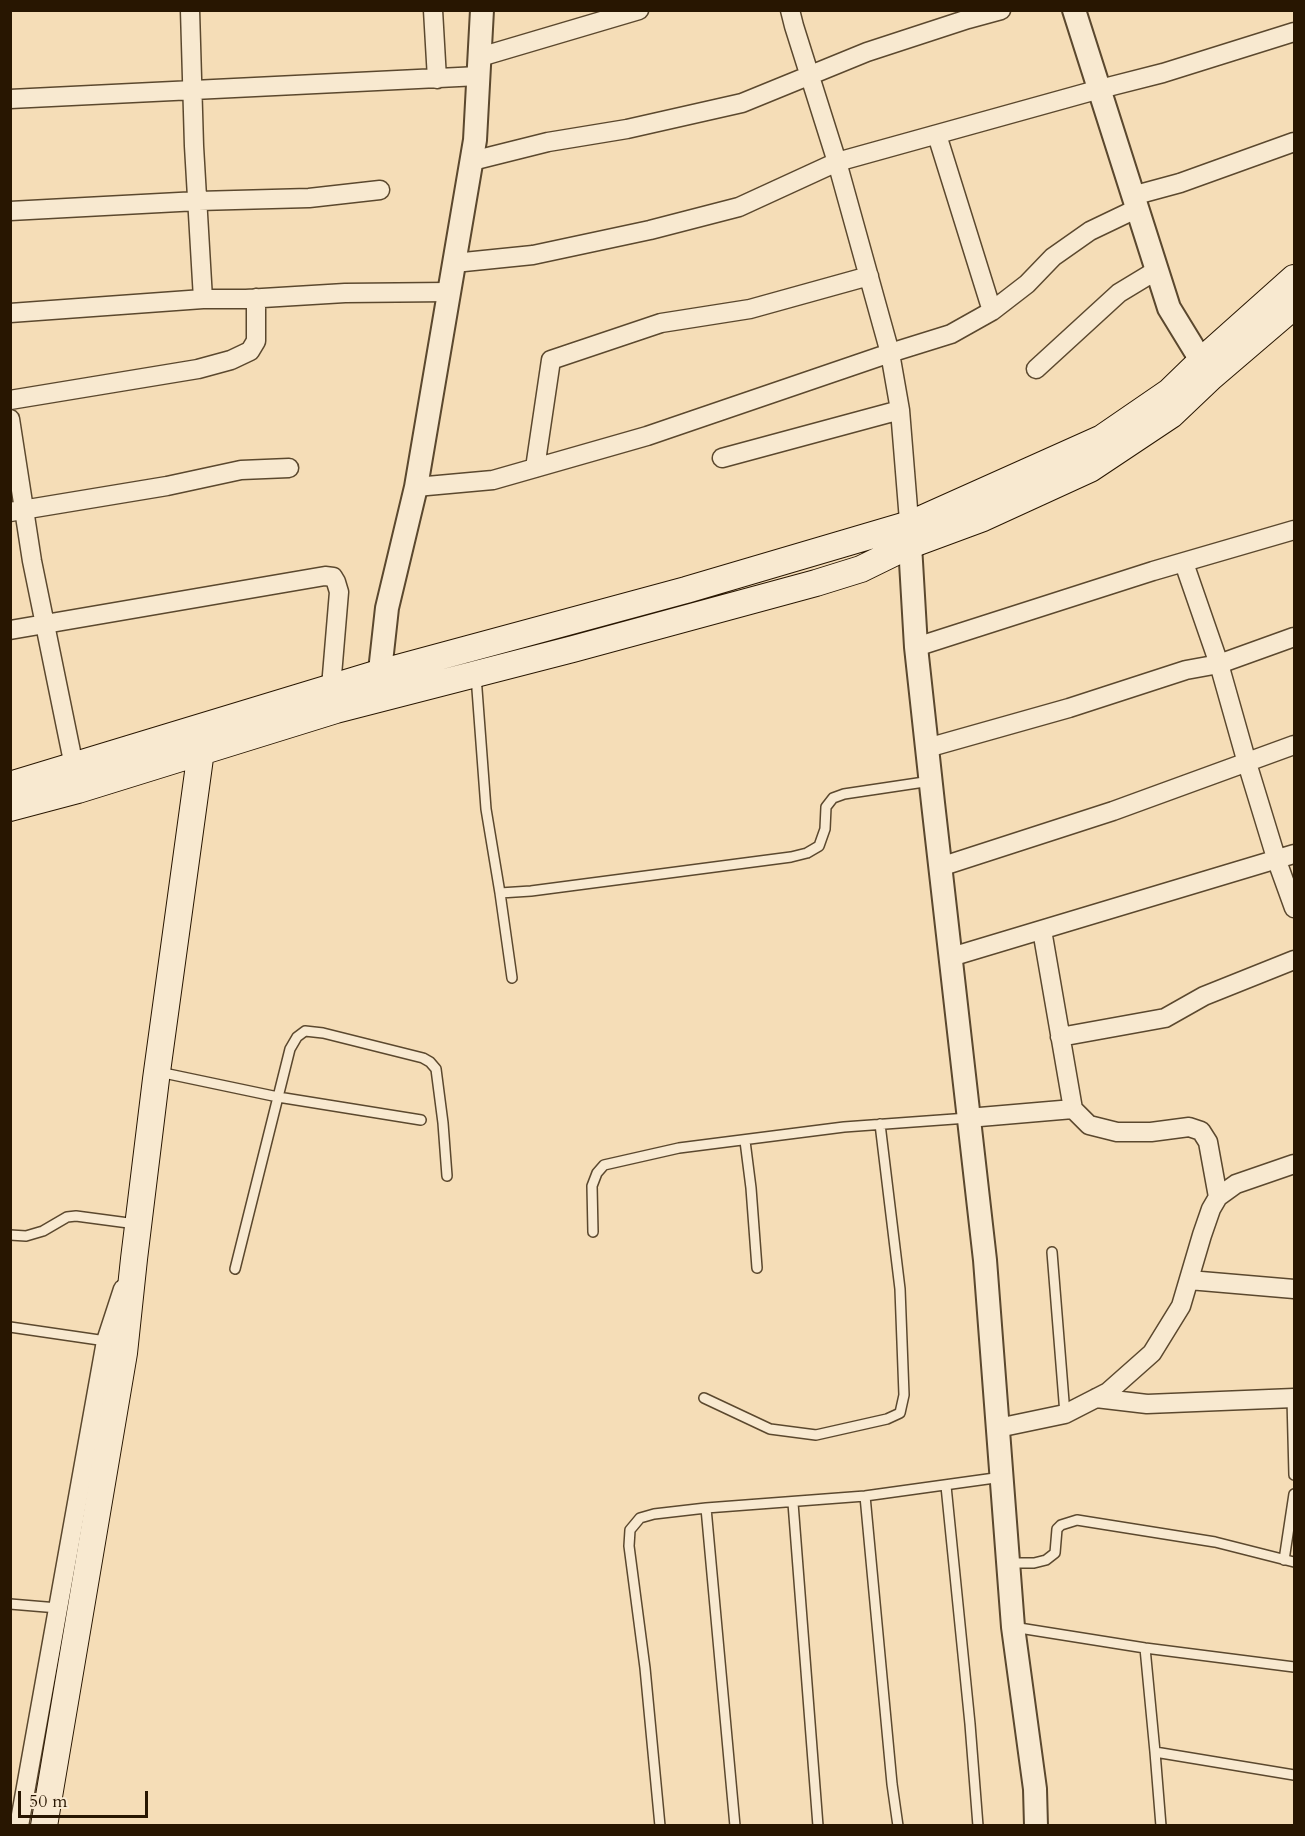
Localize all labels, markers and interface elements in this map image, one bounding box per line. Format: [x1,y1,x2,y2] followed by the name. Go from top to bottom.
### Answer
[21,1779,152,1817] scale bar
[29,1789,68,1814] text: 50 m

